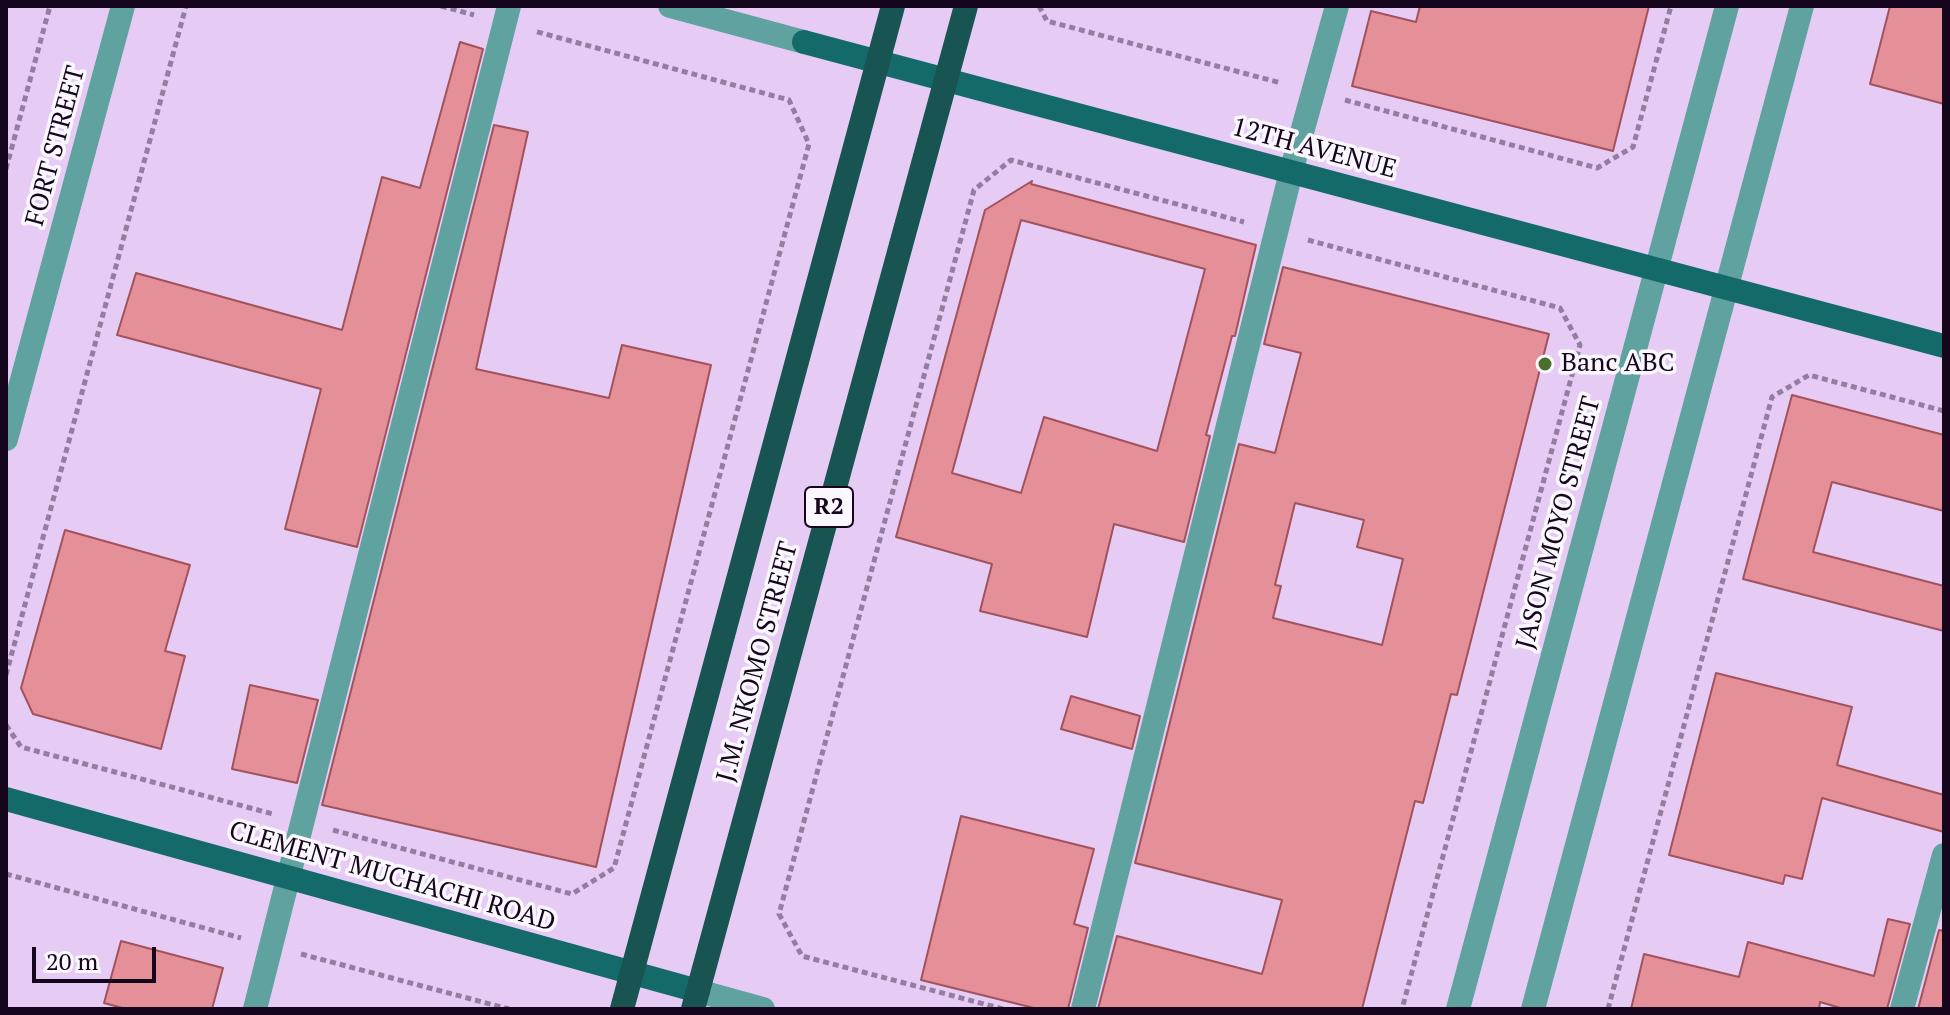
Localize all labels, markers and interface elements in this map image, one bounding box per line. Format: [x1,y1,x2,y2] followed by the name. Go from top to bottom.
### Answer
[20,63,92,229] street label: FORT STREET
[1228,112,1400,186] street label: 12TH AVENUE
[1561,348,1674,380] place label: Banc ABC
[1536,355,1554,373] marker: Banc ABC
[1510,393,1608,653] street label: JASON MOYO STREET
[805,487,853,527] road number: R2
[711,538,805,786] street label: J.M. NKOMO STREET
[225,815,559,939] street label: CLEMENT MUCHACHI ROAD
[36,931,160,981] scale bar
[46,945,98,977] text: 20 m

